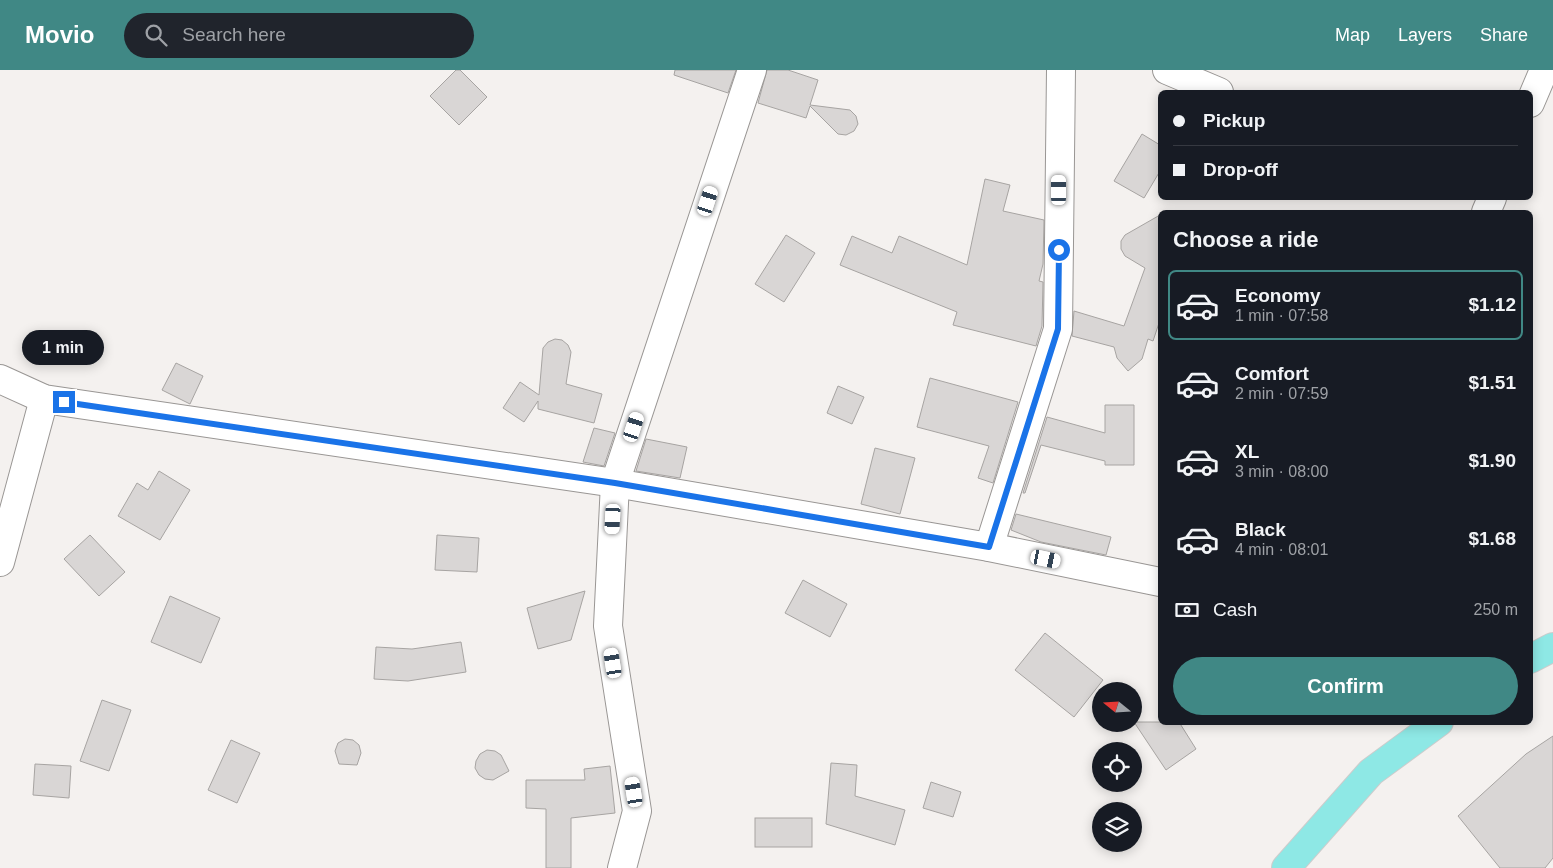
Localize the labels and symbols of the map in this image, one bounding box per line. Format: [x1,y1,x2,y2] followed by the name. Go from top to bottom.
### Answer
[1051,175,1066,205] car
[696,184,719,218] car
[1048,239,1070,261] route start
[23,330,105,364] callout: 1 min
[53,391,75,413] route end
[622,410,645,444] car
[604,504,621,534] car
[1029,549,1062,569] car
[603,647,622,679] car
[1092,682,1142,732] north arrow
[624,776,643,808] car

